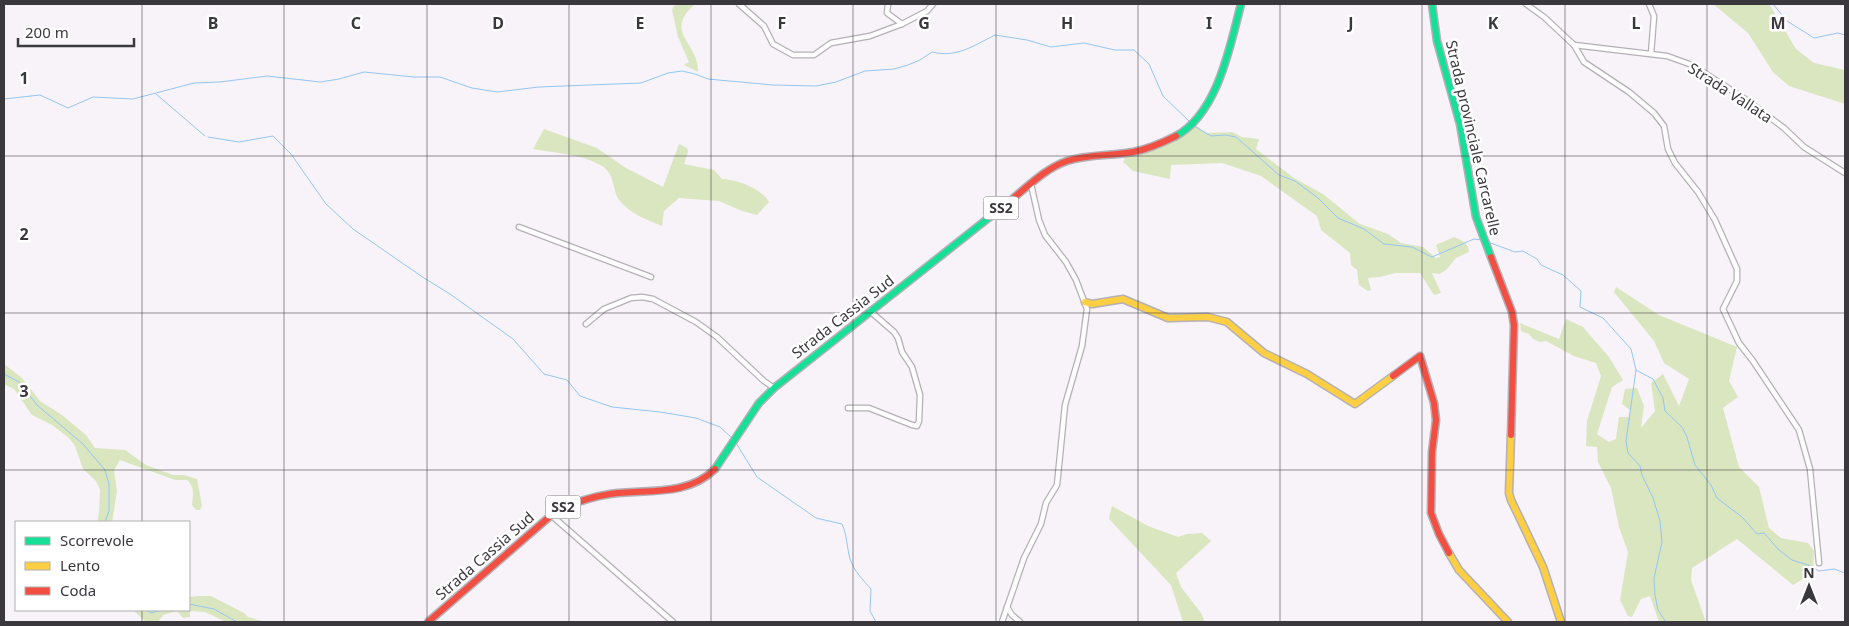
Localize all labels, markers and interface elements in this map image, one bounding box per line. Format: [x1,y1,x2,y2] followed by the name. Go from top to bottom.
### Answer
[208,12,218,34] text: B
[351,12,361,34] text: C
[492,12,504,34] text: D
[636,12,645,34] text: E
[778,12,786,34] text: F
[918,12,930,34] text: G
[1061,12,1073,34] text: H
[1206,12,1212,34] text: I
[1346,12,1354,34] text: J
[1488,12,1499,34] text: K
[1632,12,1641,34] text: L
[1770,12,1786,34] text: M
[18,15,134,47] scale bar
[25,22,69,42] text: 200 m
[1442,38,1506,237] street label: Strada provinciale Carcarelle
[1685,57,1777,127] street label: Strada Vallata
[19,67,29,89] text: 1
[984,197,1018,220] road number: SS2
[19,223,29,245] text: 2
[787,270,898,362] street label: Strada Cassia Sud
[19,380,29,402] text: 3
[546,496,580,518] road number: SS2
[431,507,538,604] street label: Strada Cassia Sud
[15,521,190,611] legend
[60,530,134,550] text: Scorrevole
[60,555,100,575] text: Lento
[1784,561,1834,611] north arrow
[1803,563,1815,582] text: N
[60,580,96,600] text: Coda

